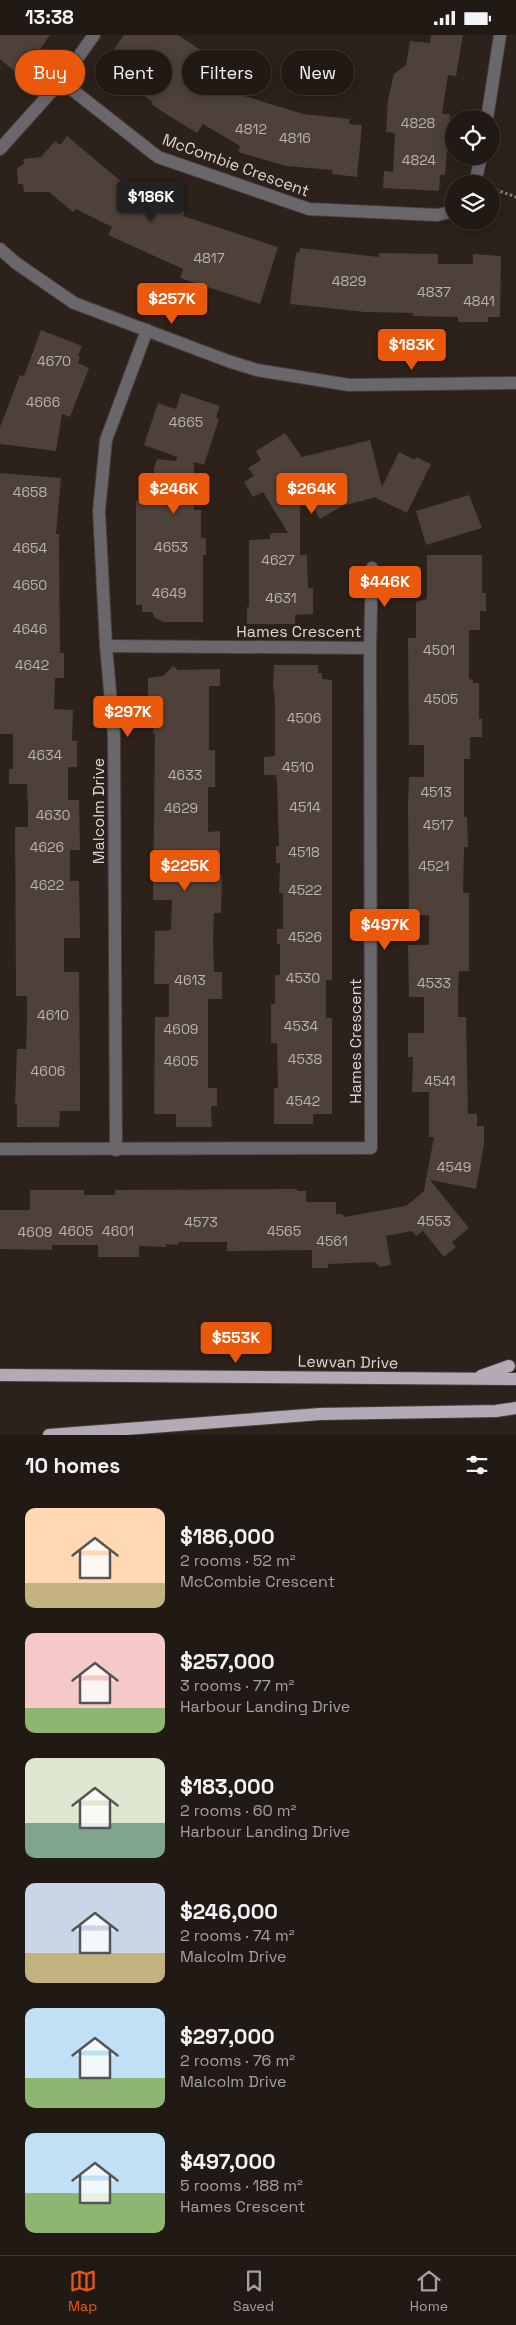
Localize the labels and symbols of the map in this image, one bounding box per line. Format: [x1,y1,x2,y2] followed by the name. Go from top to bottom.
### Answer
[401,114,436,132] house number: 4828
[235,120,267,138] house number: 4812
[160,129,312,201] street label: McCombie Crescent
[279,129,311,147] house number: 4816
[402,151,436,169] house number: 4824
[116,181,186,223] pin: $186K
[193,249,225,267] house number: 4817
[332,272,366,290] house number: 4829
[137,283,207,325] pin: $257K
[417,283,451,301] house number: 4837
[463,292,495,310] house number: 4841
[377,329,447,371] pin: $183K
[37,352,71,370] house number: 4670
[26,393,60,411] house number: 4666
[169,413,203,431] house number: 4665
[139,473,209,515] pin: $246K
[277,473,347,515] pin: $264K
[13,483,47,501] house number: 4658
[154,538,188,556] house number: 4653
[13,539,47,557] house number: 4654
[261,551,295,569] house number: 4627
[350,565,420,608] pin: $446K
[13,576,47,594] house number: 4650
[152,584,186,602] house number: 4649
[265,589,297,607] house number: 4631
[13,620,47,638] house number: 4646
[236,621,362,642] street label: Hames Crescent
[423,641,455,659] house number: 4501
[15,656,49,674] house number: 4642
[424,690,458,708] house number: 4505
[93,695,163,738] pin: $297K
[287,709,321,727] house number: 4506
[28,746,63,764] house number: 4634
[88,758,109,864] street label: Malcolm Drive
[282,758,314,776] house number: 4510
[168,766,202,784] house number: 4633
[420,783,452,801] house number: 4513
[289,798,321,816] house number: 4514
[164,799,198,817] house number: 4629
[36,806,70,824] house number: 4630
[423,816,453,834] house number: 4517
[30,838,64,856] house number: 4626
[288,843,320,861] house number: 4518
[150,849,220,892] pin: $225K
[418,857,450,875] house number: 4521
[30,876,64,894] house number: 4622
[288,881,322,899] house number: 4522
[350,909,420,951] pin: $497K
[288,928,322,946] house number: 4526
[286,969,320,987] house number: 4530
[174,971,206,989] house number: 4613
[417,974,451,992] house number: 4533
[345,978,366,1104] street label: Hames Crescent
[37,1006,69,1024] house number: 4610
[284,1017,318,1035] house number: 4534
[164,1020,198,1038] house number: 4609
[288,1050,322,1068] house number: 4538
[164,1052,198,1070] house number: 4605
[31,1062,65,1080] house number: 4606
[424,1072,456,1090] house number: 4541
[286,1092,320,1110] house number: 4542
[437,1158,471,1176] house number: 4549
[417,1212,451,1230] house number: 4553
[184,1213,218,1231] house number: 4573
[59,1222,93,1240] house number: 4605
[102,1222,134,1240] house number: 4601
[267,1222,301,1240] house number: 4565
[18,1223,52,1241] house number: 4609
[316,1232,348,1250] house number: 4561
[201,1321,271,1364] pin: $553K
[298,1351,398,1373] street label: Lewvan Drive

